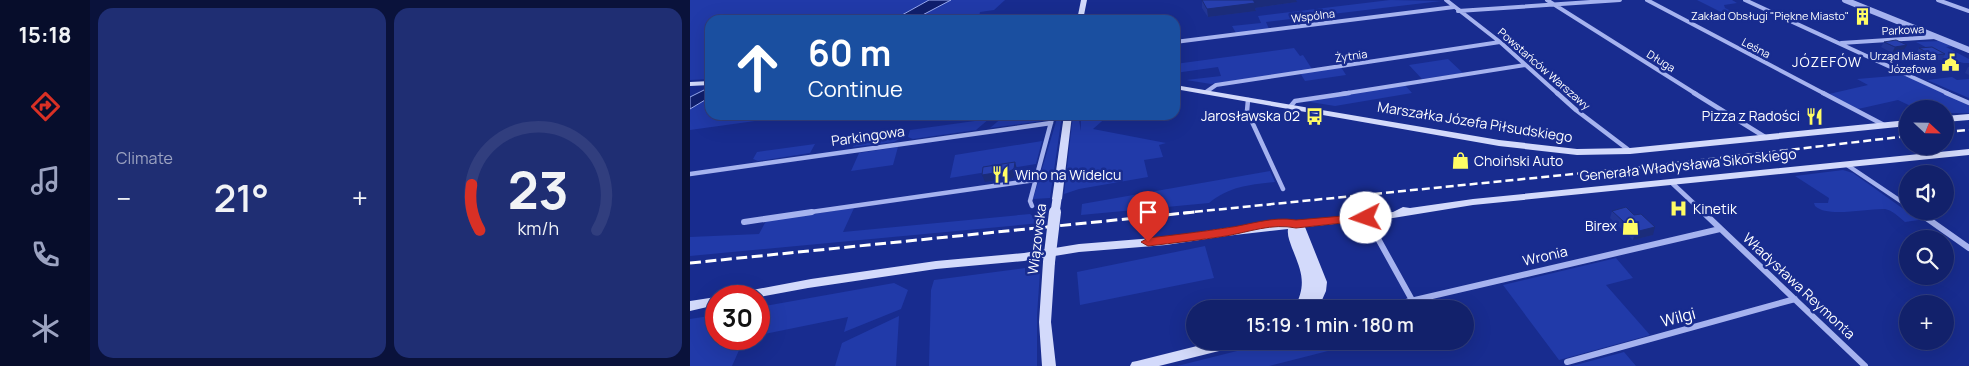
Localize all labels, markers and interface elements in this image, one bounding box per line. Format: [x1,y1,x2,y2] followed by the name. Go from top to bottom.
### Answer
[1290,5,1336,26] street label: Wspólna
[1853,6,1873,26] building icon: Zakład Obsługi "Piękne Miasto"
[1691,8,1849,23] place label: Zakład Obsługi "Piękne Miasto"
[18,20,72,50] text: 15:18
[1881,21,1925,38] street label: Parkowa
[1495,24,1594,113] street label: Powstańców Warszawy
[808,29,891,77] text: 60 m
[1739,34,1773,61] street label: Leśna
[725,35,790,100] icon: ahead
[1334,46,1368,65] street label: Żytnia
[1644,46,1678,75] street label: Długa
[1870,48,1936,76] place label: Urząd Miasta Józefowa
[1792,52,1862,71] district label: JÓZEFÓW
[1940,52,1960,72] public building icon: Urząd Miasta Józefowa
[808,74,903,104] text: Continue
[28,89,63,124] icon: directions
[1376,97,1574,146] street label: Marszałka Józefa Piłsudskiego
[1899,100,1954,155] north arrow
[1899,100,1954,350] map controls
[1201,106,1300,125] place label: Jarosławska 02
[1304,106,1324,126] bus stop icon: Jarosławska 02
[1702,106,1800,125] place label: Pizza z Radości
[1804,106,1824,126] restaurant icon: Pizza z Radości
[830,121,906,150] street label: Parkingowa
[1579,144,1797,185] street label: Generała Władysława Sikorskiego
[116,147,173,169] text: Climate
[1450,151,1470,171] shop icon: Choiński Auto
[1474,151,1563,170] place label: Choiński Auto
[507,154,569,225] text: 23
[28,163,63,198] icon: music
[991,165,1011,185] restaurant icon: Wino na Widelcu
[1015,165,1121,184] place label: Wino na Widelcu
[1899,165,1954,220] button: sound
[214,171,269,223] text: 21°
[116,179,131,217] text: −
[352,179,368,217] text: +
[1127,191,1169,242] pin
[1339,191,1391,243] position arrow
[1134,198,1162,226] icon: arrive
[1669,199,1689,219] hospital icon: Kinetik
[1693,199,1738,218] place label: Kinetik
[1023,202,1050,275] street label: Wiązowska
[517,216,559,240] text: km/h
[1585,216,1618,235] place label: Birex
[1621,216,1641,236] shop icon: Birex
[1739,228,1860,343] street label: Władysława Reymonta
[1899,230,1954,285] button: search
[28,237,63,272] icon: phone
[1521,241,1569,270] street label: Wronia
[705,285,770,350] speed limit sign: 30
[1899,295,1954,350] button: +
[1658,302,1698,332] street label: Wilgi
[28,311,63,346] icon: climate
[1246,312,1414,338] text: 15:19 · 1 min · 180 m

